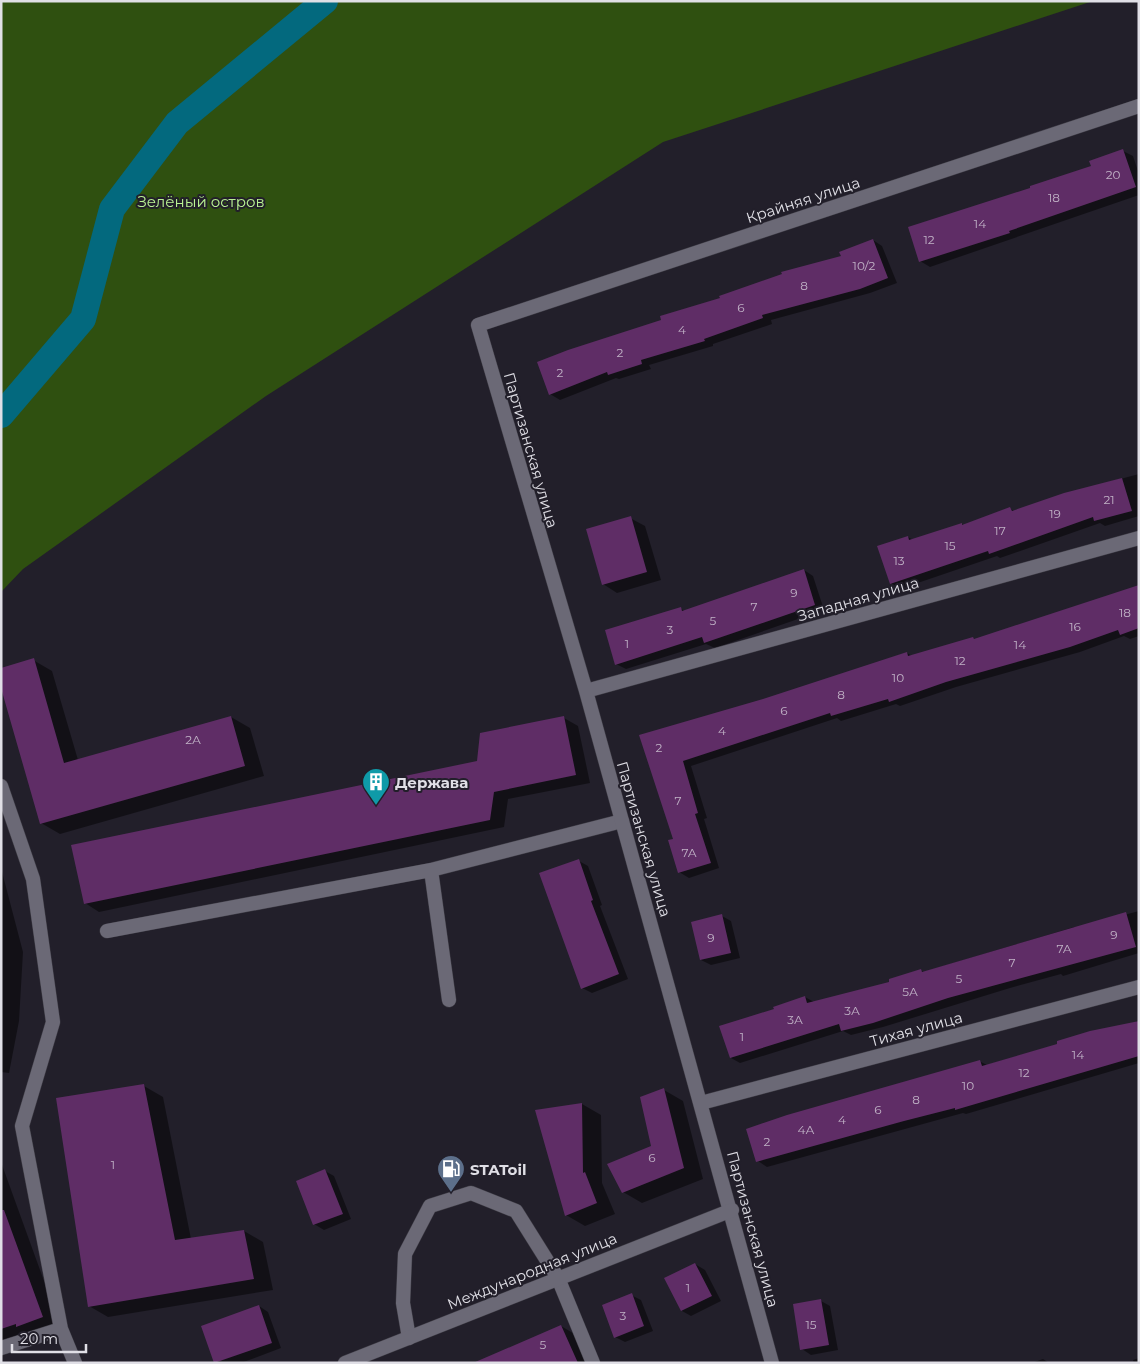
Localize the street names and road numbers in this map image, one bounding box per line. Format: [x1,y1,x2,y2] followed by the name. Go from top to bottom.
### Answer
[744,173,862,227] street label: Крайняя улица
[500,370,562,530] street label: Партизанская улица
[795,573,921,625] street label: Западная улица
[613,759,675,919] street label: Партизанская улица
[868,1007,964,1051] street label: Тихая улица
[723,1149,783,1309] street label: Партизанская улица
[444,1228,620,1314] street label: Международная улица

